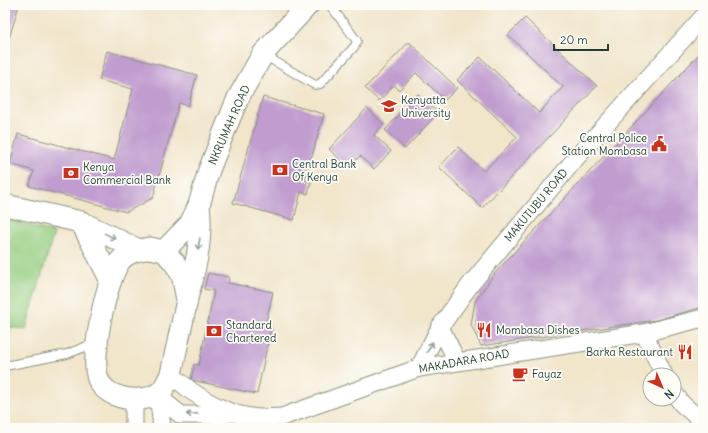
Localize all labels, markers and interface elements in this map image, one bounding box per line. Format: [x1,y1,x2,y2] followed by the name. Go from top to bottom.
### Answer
[554,26,608,52] scale bar
[560,32,588,47] text: 20 m
[205,83,253,167] street label: NKRUMAH ROAD
[401,93,450,120] place label: Kenyatta University
[380,97,398,115] school or university icon: Kenyatta University
[561,131,647,158] place label: Central Police Station Mombasa
[650,135,668,153] public building icon: Central Police Station Mombasa
[292,157,356,184] place label: Central Bank Of Kenya
[83,160,171,187] place label: Kenya Commercial Bank
[271,161,289,179] bank icon: Central Bank Of Kenya
[62,164,80,182] bank icon: Kenya Commercial Bank
[501,165,571,244] street label: MAKUTUBU ROAD
[104,233,116,240] one-way arrow
[195,237,203,250] one-way arrow
[226,318,277,345] place label: Standard Chartered
[475,321,493,339] restaurant icon: Mombasa Dishes
[205,322,223,340] bank icon: Standard Chartered
[496,323,579,337] place label: Mombasa Dishes
[426,342,434,354] one-way arrow
[676,343,694,361] restaurant icon: Barka Restaurant
[586,345,673,359] place label: Barka Restaurant
[418,346,511,376] street label: MAKADARA ROAD
[511,365,529,383] cafe icon: Fayaz
[532,367,562,381] place label: Fayaz
[642,367,682,407] north arrow
[661,387,677,402] text: N
[186,411,199,418] one-way arrow

